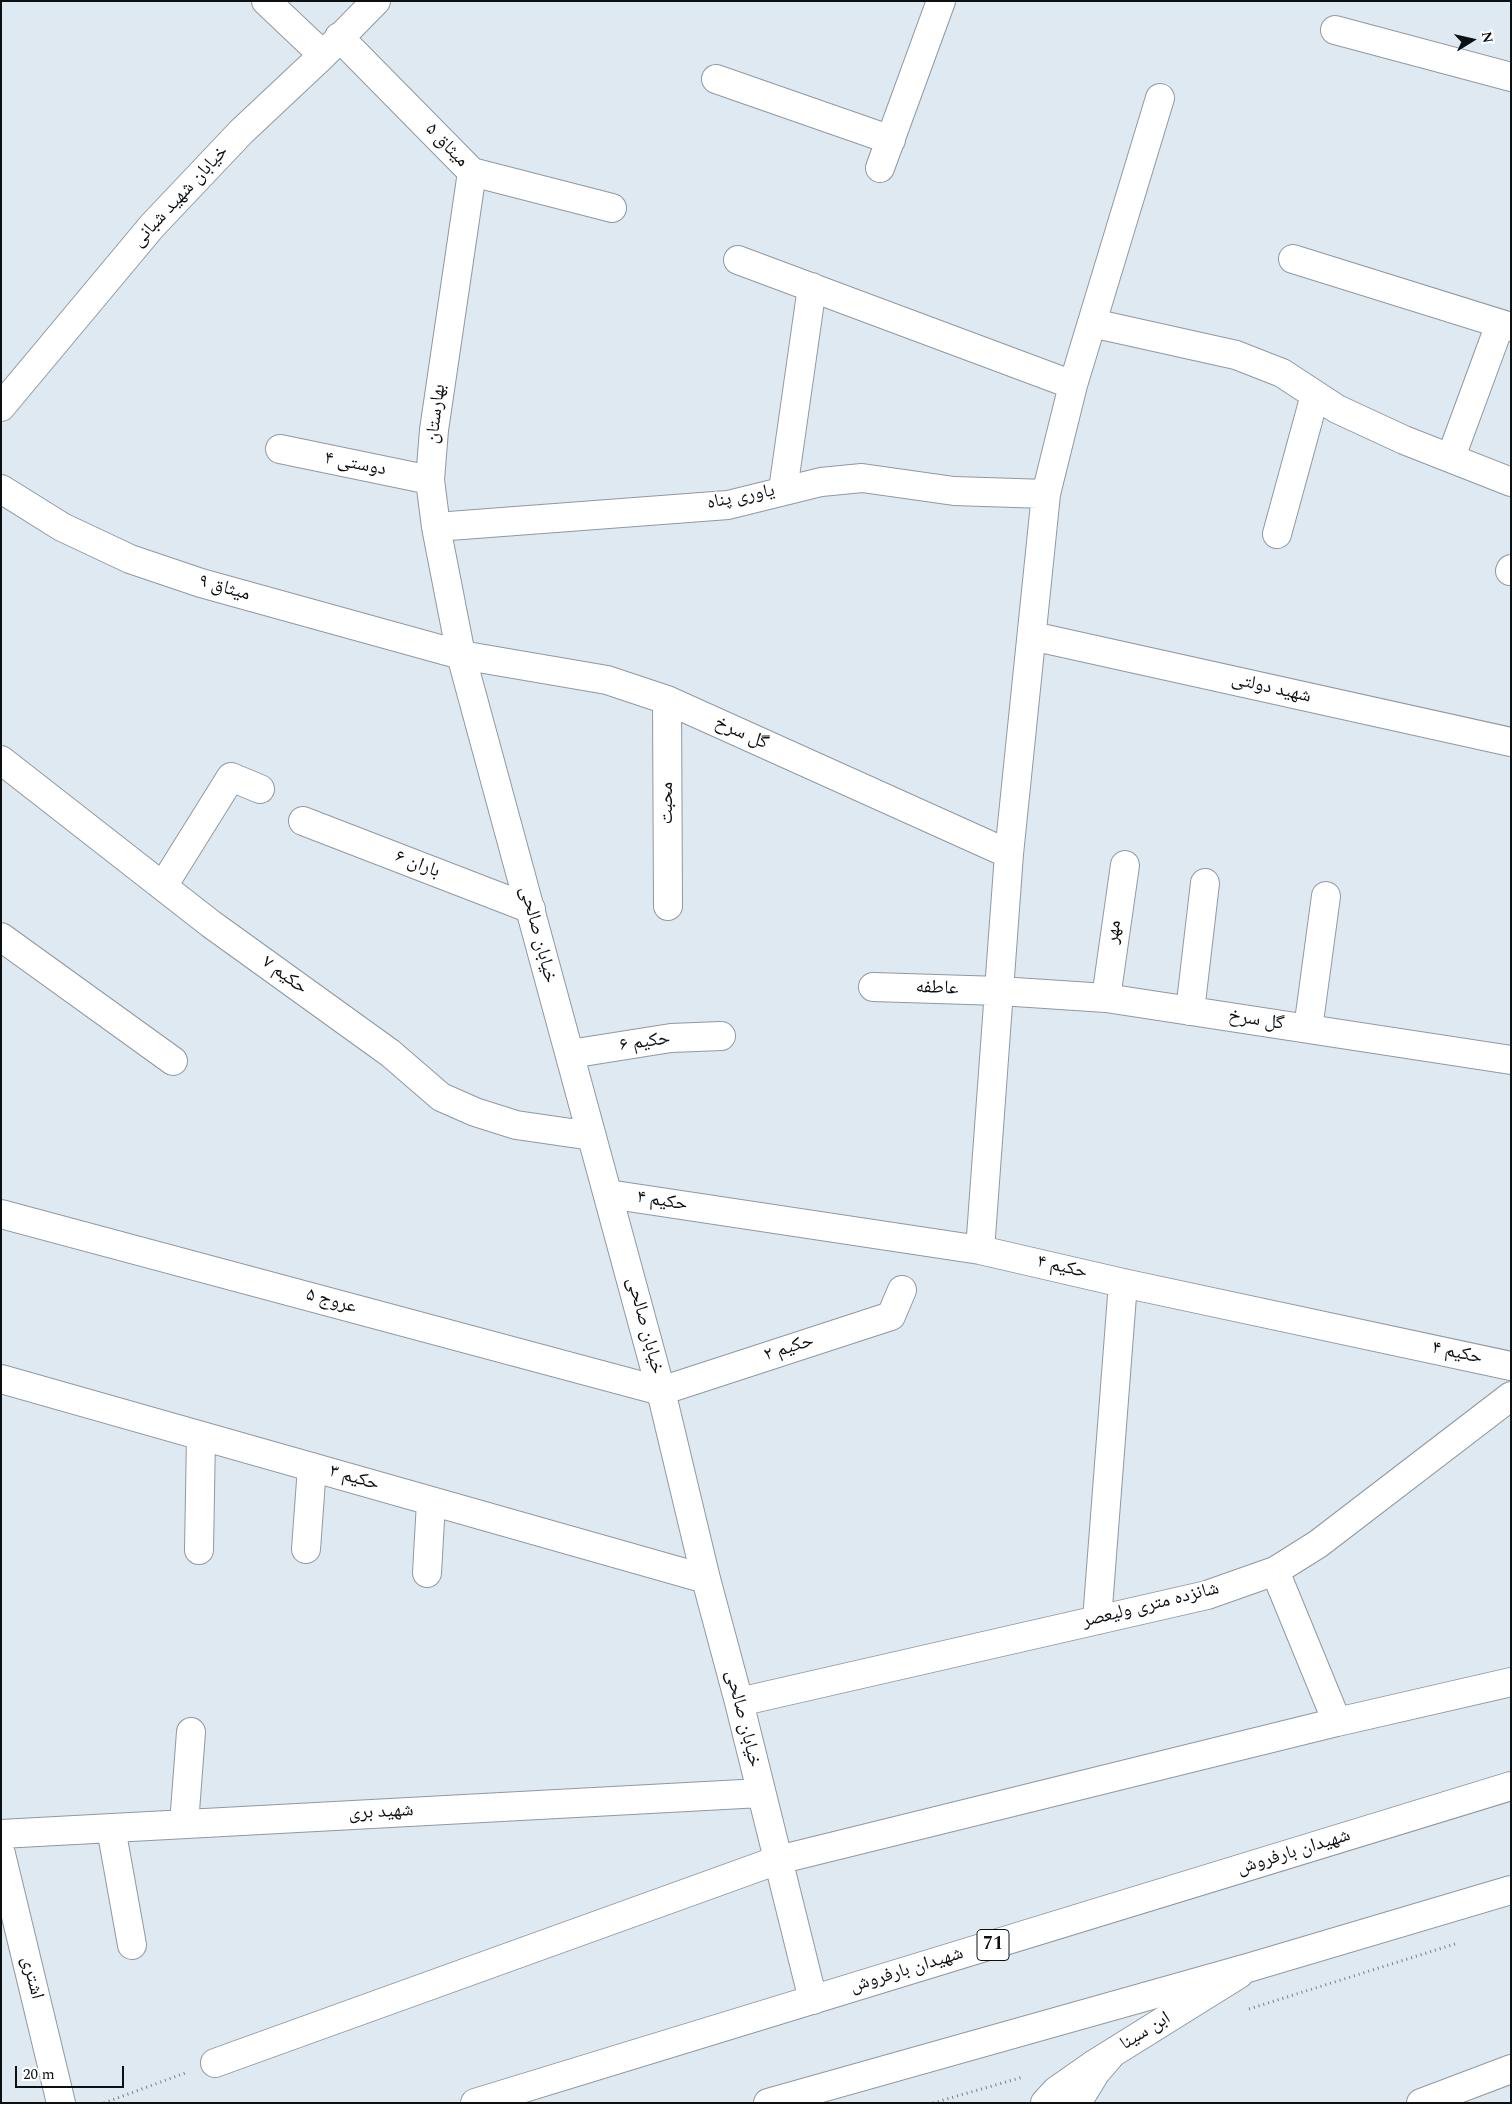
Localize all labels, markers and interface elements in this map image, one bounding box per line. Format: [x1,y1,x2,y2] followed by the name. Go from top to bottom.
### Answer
[1447,15,1497,65] north arrow
[1476,30,1499,45] text: N
[419,119,473,173] street label: میثاق ۵
[128,141,234,253] street label: خیابان شهید شبانی
[422,383,452,445] street label: بهارستان
[322,448,388,482] street label: دوستی ۴
[705,480,777,516] street label: یاوری پناه
[196,571,252,607] street label: میثاق ۹
[1229,669,1313,709] street label: شهید دولتی
[711,712,771,756] street label: گل سرخ
[657,782,679,824] street label: محبت
[391,846,443,884] street label: باران ۶
[513,884,561,986] street label: خیابان صالحی
[1102,919,1128,945] street label: مهر
[257,952,311,1000] street label: حکیم ۷
[915,977,959,1001] street label: عاطفه
[1226,1005,1286,1037] street label: گل سرخ
[618,1028,672,1058] street label: حکیم ۶
[635,1187,689,1217] street label: حکیم ۴
[1035,1251,1089,1285] street label: حکیم ۴
[620,1275,668,1377] street label: خیابان صالحی
[303,1284,359,1320] street label: عروج ۵
[761,1330,817,1368] street label: حکیم ۲
[1430,1338,1484,1370] street label: حکیم ۴
[326,1461,382,1497] street label: حکیم ۳
[1080,1578,1222,1634] street label: شانزده متری ولیعصر
[719,1668,765,1770] street label: خیابان صالحی
[348,1800,414,1826] street label: شهید بری
[1235,1825,1353,1881] street label: شهیدان بارفروش
[977,1930,1009,1960] road number: 71
[848,1943,966,1999] street label: شهیدان بارفروش
[15,1954,47,2002] street label: اشتری
[1117,2008,1175,2056] street label: ابن سینا
[18,2056,126,2088] scale bar
[23,2063,55,2086] text: 20 m

